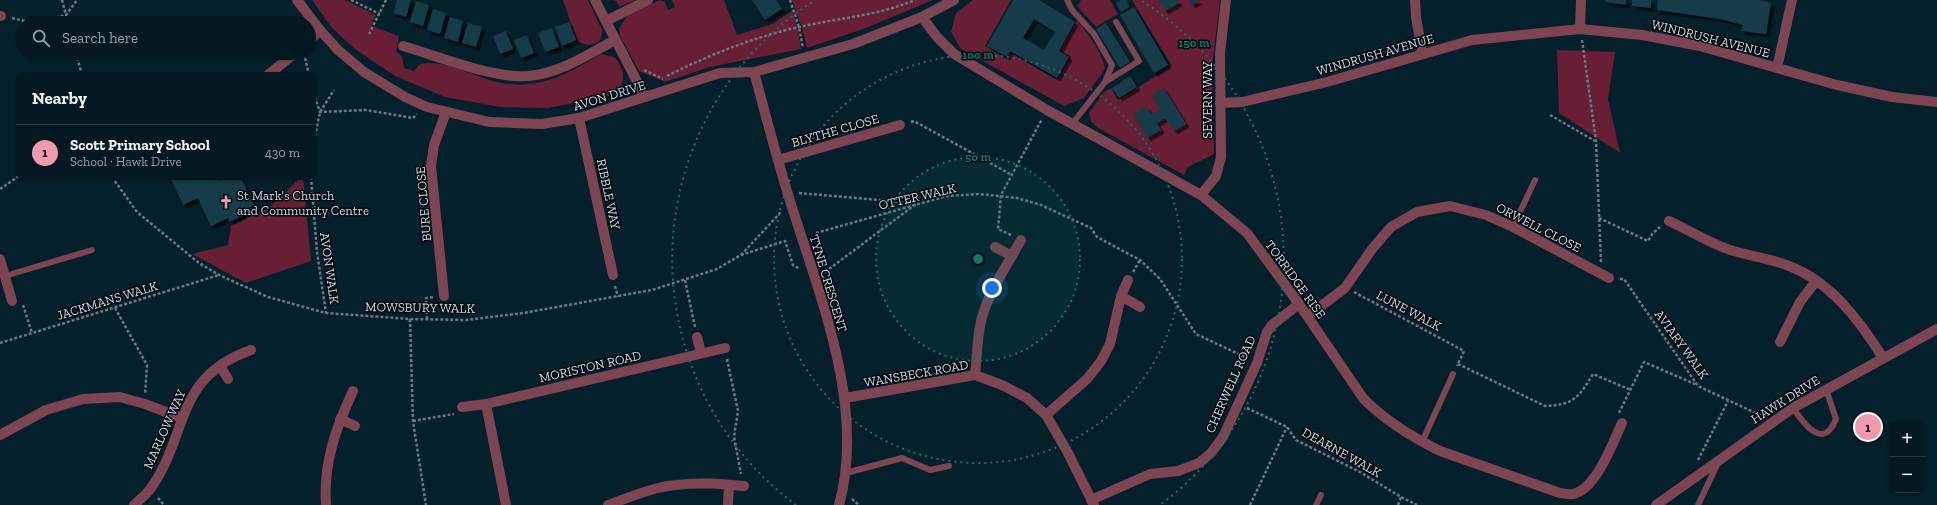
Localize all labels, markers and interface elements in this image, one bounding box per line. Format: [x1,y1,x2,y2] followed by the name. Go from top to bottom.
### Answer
[16,16,316,60] search box
[1650,16,1772,61] street label: WINDRUSH AVENUE
[30,27,52,49] icon: search
[62,29,138,47] text: Search here
[1315,30,1436,78] street label: WINDRUSH AVENUE
[1179,36,1210,50] text: 150 m
[962,48,994,62] text: 100 m
[1200,61,1215,139] street label: SEVERN WAY
[571,77,647,114] street label: AVON DRIVE
[32,88,87,108] text: Nearby
[790,111,881,150] street label: BLYTHE CLOSE
[70,136,210,154] text: Scott Primary School
[42,145,48,160] text: 1
[265,145,300,160] text: 430 m
[965,150,991,164] text: 50 m
[70,154,182,169] text: School · Hawk Drive
[594,157,623,231] street label: RIBBLE WAY
[413,165,434,242] street label: BURE CLOSE
[877,180,958,213] street label: OTTER WALK
[237,188,369,218] place label: St Mark's Church and Community Centre
[218,194,234,210] church icon: St Mark's Church and Community Centre
[1494,200,1584,255] street label: ORWELL CLOSE
[317,231,342,306] street label: AVON WALK
[807,233,850,334] street label: TYNE CRESCENT
[1262,237,1329,322] street label: TORRIDGE RISE
[971,252,985,266] centre of rings
[55,278,160,323] street label: JACKMANS WALK
[982,278,1002,298] your location
[1374,287,1444,334] street label: LUNE WALK
[365,299,476,316] street label: MOWSBURY WALK
[1652,307,1712,382] street label: AVIARY WALK
[1202,333,1259,435] street label: CHERWELL ROAD
[538,347,643,386] street label: MORISTON ROAD
[863,357,970,390] street label: WANSBECK ROAD
[1748,372,1823,426] street label: HAWK DRIVE
[140,387,189,471] street label: MARLOW WAY
[1855,412,1881,442] pin: 1
[1889,421,1925,493] map controls
[1889,421,1925,457] button: +
[1300,425,1384,481] street label: DEARNE WALK
[1889,457,1925,493] button: −

